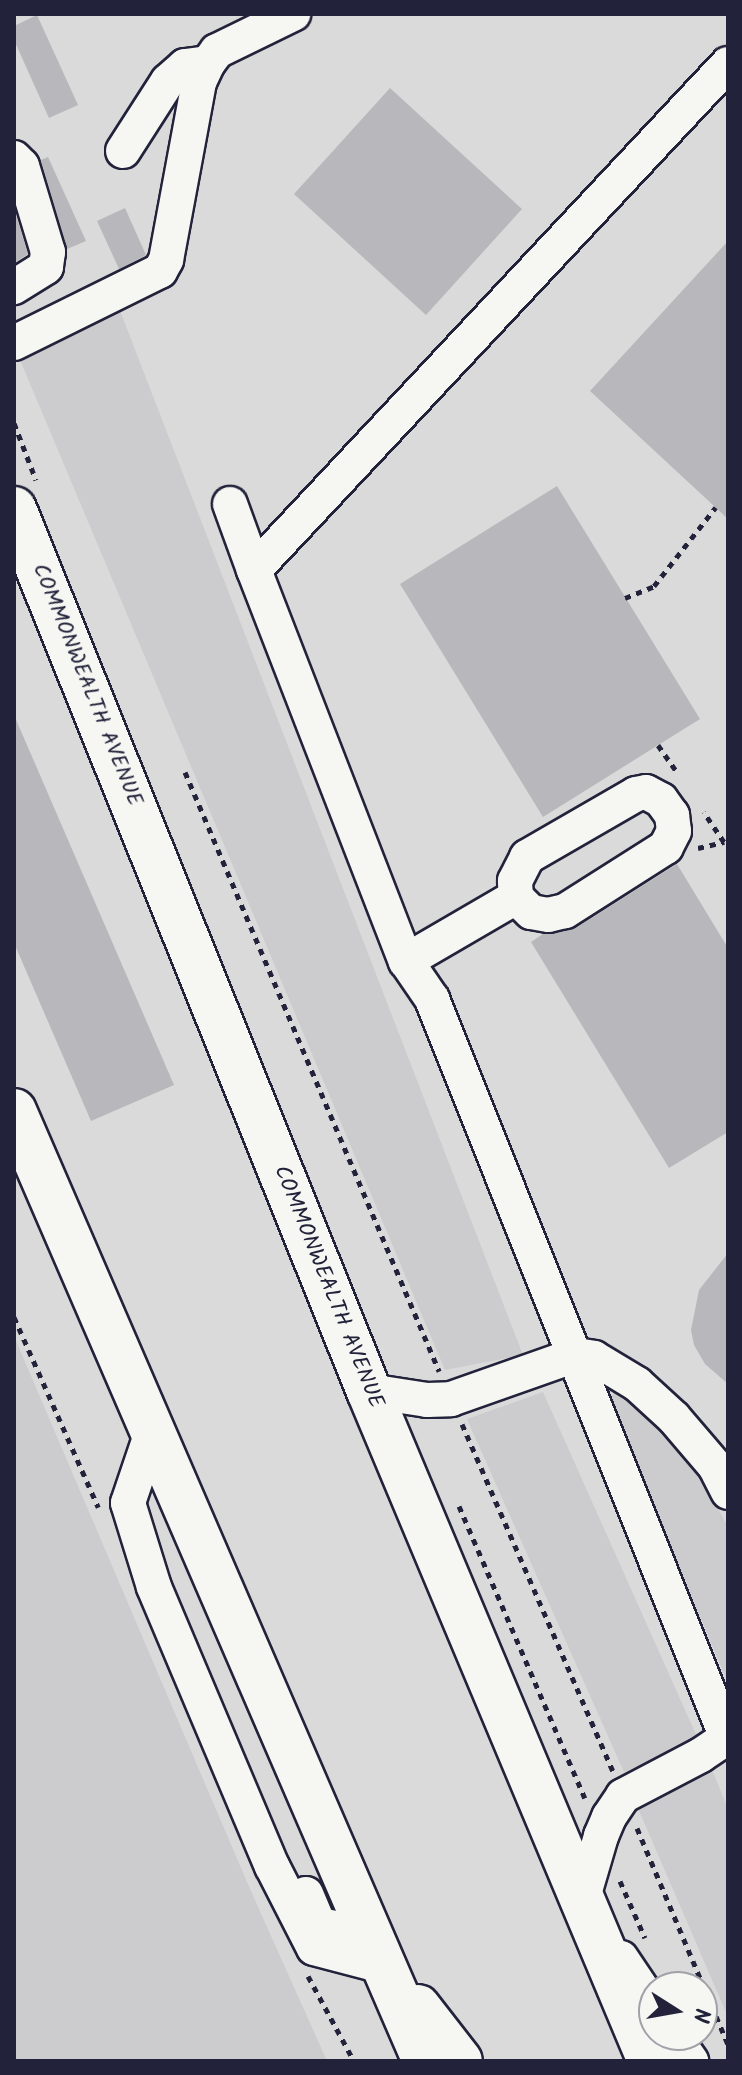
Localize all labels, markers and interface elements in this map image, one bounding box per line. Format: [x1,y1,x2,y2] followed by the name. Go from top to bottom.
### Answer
[26,560,148,810] street label: COMMONWEALTH AVENUE
[267,1162,389,1412] street label: COMMONWEALTH AVENUE
[638,1971,718,2051] north arrow
[682,2005,719,2025] text: N

